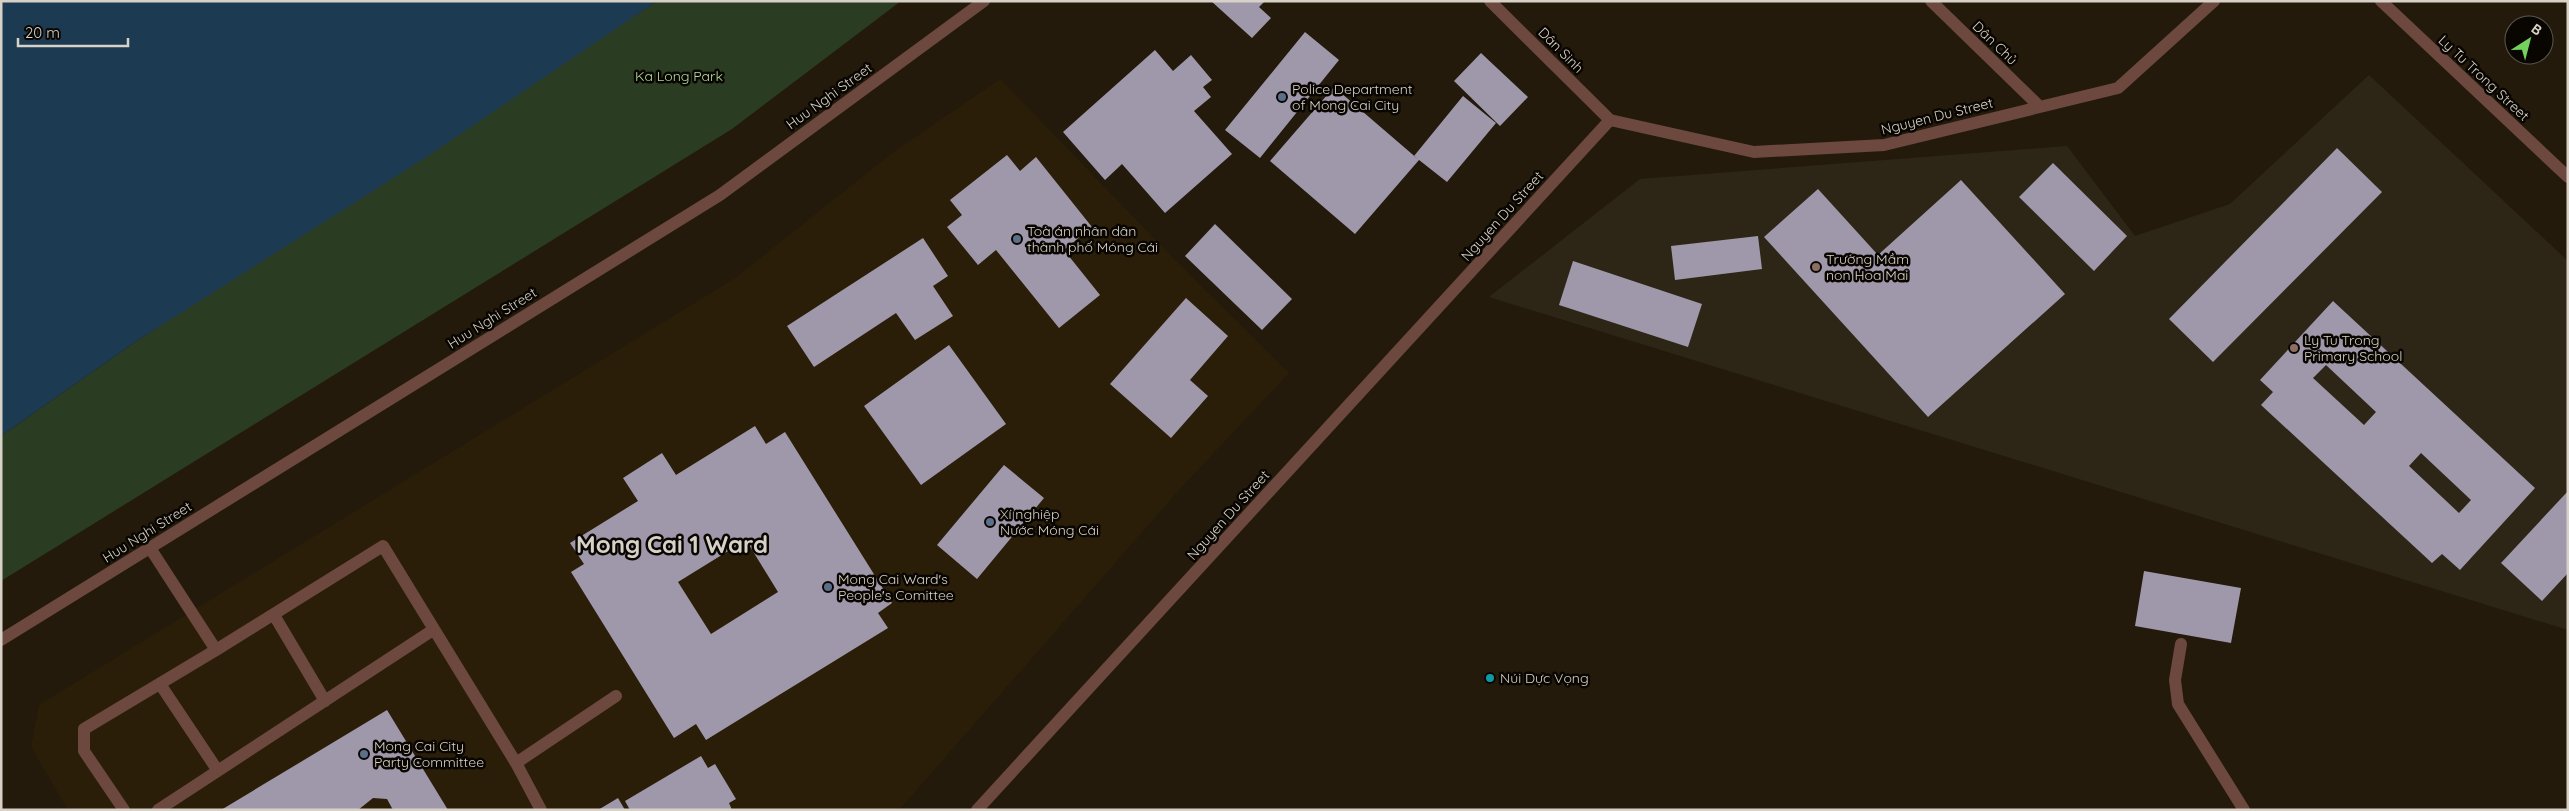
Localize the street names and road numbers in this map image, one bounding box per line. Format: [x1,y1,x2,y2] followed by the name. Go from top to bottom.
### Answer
[1969,17,2021,69] street label: Dân Chủ
[1534,23,1588,77] street label: Dân Sinh
[2435,31,2533,125] street label: Ly Tu Trong Street
[783,59,876,133] street label: Huu Nghi Street
[1879,93,1995,139] street label: Nguyen Du Street
[1457,167,1547,265] street label: Nguyen Du Street
[444,283,540,353] street label: Huu Nghi Street
[1183,466,1273,564] street label: Nguyen Du Street
[99,497,195,567] street label: Huu Nghi Street

